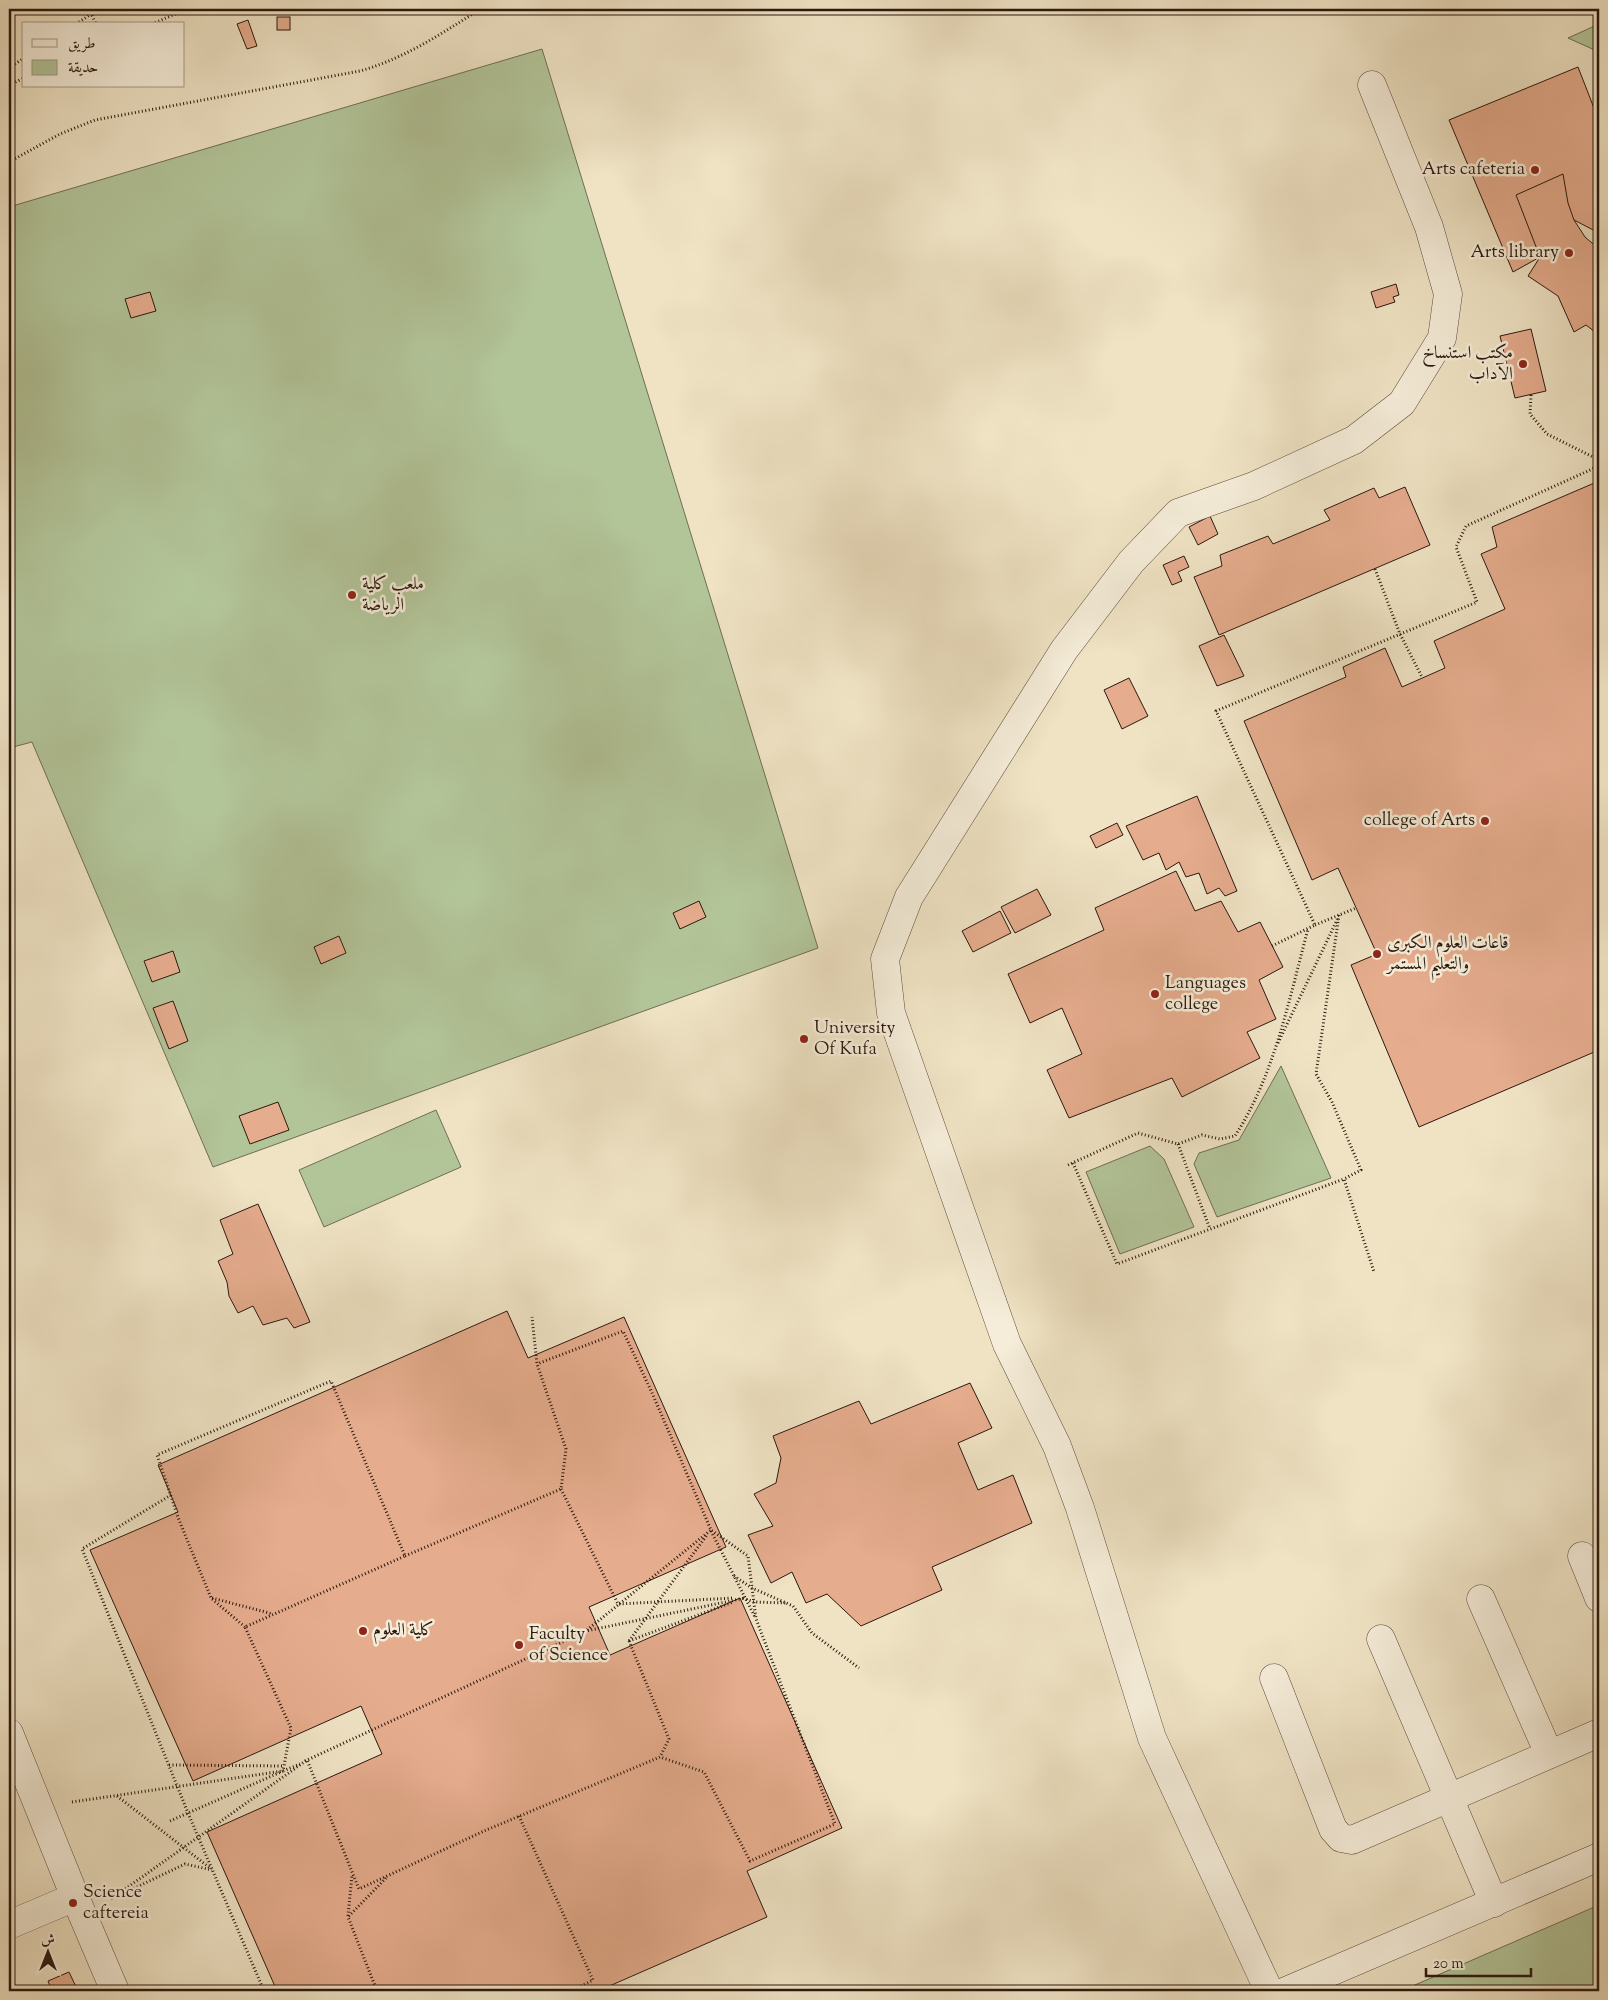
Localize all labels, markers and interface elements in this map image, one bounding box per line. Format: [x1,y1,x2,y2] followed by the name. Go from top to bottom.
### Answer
[22,22,185,88] legend
[68,34,95,55] text: طريق
[68,58,98,79] text: حديقة
[1422,157,1525,183] place label: Arts cafeteria
[1529,164,1541,176] marker: Arts cafeteria
[1471,240,1559,266] place label: Arts library
[1563,247,1575,259] marker: Arts library
[1422,341,1513,388] place label: مكتب استنساخ الآداب
[1517,358,1529,370] marker: مكتب استنساخ الآداب
[362,572,424,619] place label: ملعب كلية الرياضة
[346,589,358,601] marker: ملعب كلية الرياضة
[1364,808,1475,834] place label: college of Arts
[1479,815,1491,827] marker: college of Arts
[1385,931,1509,981] place label: قاعات العلوم الكبرى والتعليم المستمر
[1371,948,1383,960] marker: قاعات العلوم الكبرى والتعليم المستمر
[1165,971,1246,1018] place label: Languages college
[1149,988,1161,1000] marker: Languages college
[814,1016,896,1063] place label: University Of Kufa
[798,1033,810,1045] marker: University Of Kufa
[373,1618,434,1645] place label: كلية العلوم
[529,1622,608,1669] place label: Faculty of Science
[357,1625,369,1637] marker: كلية العلوم
[513,1639,525,1651] marker: Faculty of Science
[83,1880,149,1927] place label: Science caftereia
[67,1897,79,1909] marker: Science caftereia
[22,1928,72,1978] north arrow
[41,1931,55,1951] text: ش
[1426,1945,1530,1977] scale bar
[1433,1954,1464,1975] text: 20 m

